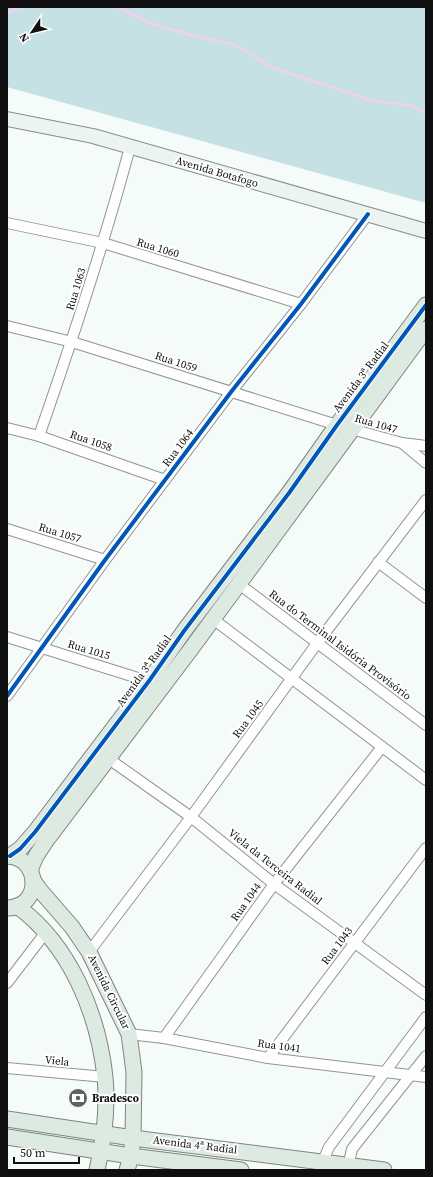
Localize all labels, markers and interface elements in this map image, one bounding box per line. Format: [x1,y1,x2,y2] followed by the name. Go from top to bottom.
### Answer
[12,12,52,52] north arrow
[16,30,33,45] text: N
[174,153,260,191] street label: Avenida Botafogo
[135,234,182,262] street label: Rua 1060
[62,265,90,312] street label: Rua 1063
[329,339,393,415] street label: Avenida 3ª Radial
[153,348,199,376] street label: Rua 1059
[353,411,400,437] street label: Rua 1047
[159,426,197,470] street label: Rua 1064
[68,427,114,455] street label: Rua 1058
[37,519,84,547] street label: Rua 1057
[266,586,414,704] street label: Rua do Terminal Isidória Provisório
[113,632,175,710] street label: Avenida 3ª Radial
[66,636,113,664] street label: Rua 1015
[229,697,267,741] street label: Rua 1045
[225,826,325,908] street label: Viela da Terceira Radial
[227,879,265,924] street label: Rua 1044
[318,924,356,968] street label: Rua 1043
[84,952,134,1032] street label: Avenida Circular
[256,1036,302,1056] street label: Rua 1041
[44,1052,70,1070] street label: Viela
[67,1087,89,1109] bank icon: Bradesco
[92,1091,139,1106] place label: Bradesco
[152,1132,238,1158] street label: Avenida 4ª Radial
[14,1139,79,1165] scale bar
[20,1145,46,1161] text: 50 m

